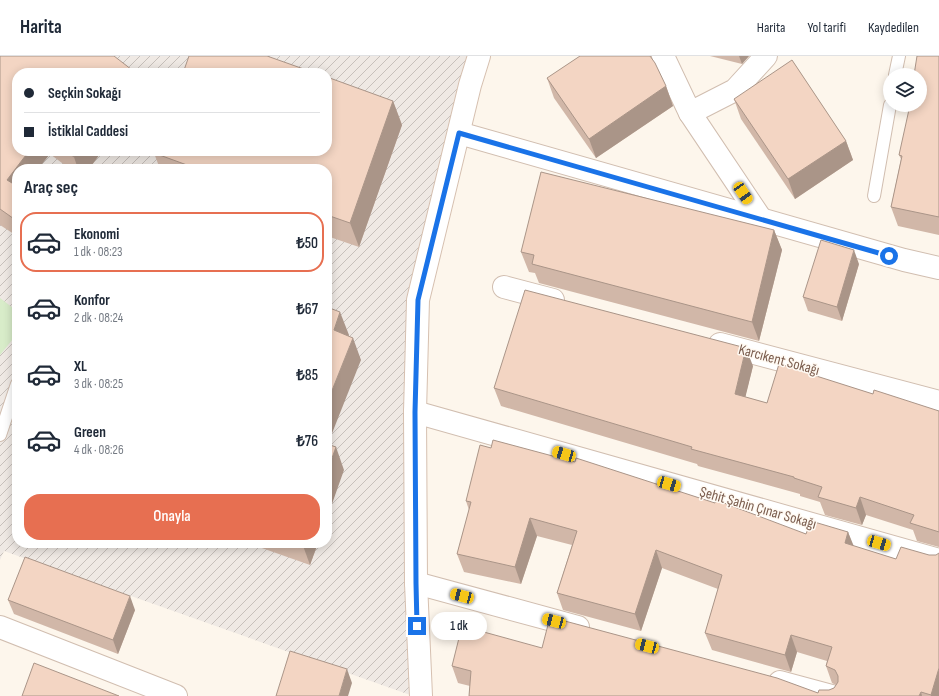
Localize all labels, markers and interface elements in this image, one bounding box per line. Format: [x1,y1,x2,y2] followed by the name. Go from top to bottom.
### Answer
[20,16,62,39] text: Harita
[757,19,785,36] text: Harita
[807,19,846,36] text: Yol tarifi
[868,19,919,36] text: Kaydedilen
[883,68,927,112] map controls
[883,68,927,112] button: layers
[48,84,121,103] text: Seçkin Sokağı
[48,122,128,141] text: İstiklal Caddesi
[24,177,78,198] text: Araç seç
[731,180,755,206] car
[26,224,62,260] icon: car
[74,225,119,244] text: Ekonomi
[296,234,318,253] text: ₺50
[74,244,123,260] text: 1 dk · 08:23
[880,247,898,265] route start
[26,290,62,326] icon: car
[74,291,110,310] text: Konfor
[296,300,318,319] text: ₺67
[74,310,123,326] text: 2 dk · 08:24
[736,340,822,380] street label: Karcıkent Sokağı
[26,356,62,392] icon: car
[74,357,87,376] text: XL
[296,366,318,385] text: ₺85
[74,376,123,392] text: 3 dk · 08:25
[26,422,62,458] icon: car
[74,423,106,442] text: Green
[296,432,318,451] text: ₺76
[74,442,124,458] text: 4 dk · 08:26
[551,445,577,463] car
[656,475,682,493] car
[697,482,819,534] street label: Şehit Şahin Çınar Sokağı
[24,494,320,540] button: Onayla
[866,534,892,552] car
[449,587,475,605] car
[431,612,487,640] callout: 1 dk
[541,612,567,630] car
[408,617,426,635] route end
[450,618,468,634] text: 1 dk
[634,637,660,655] car

